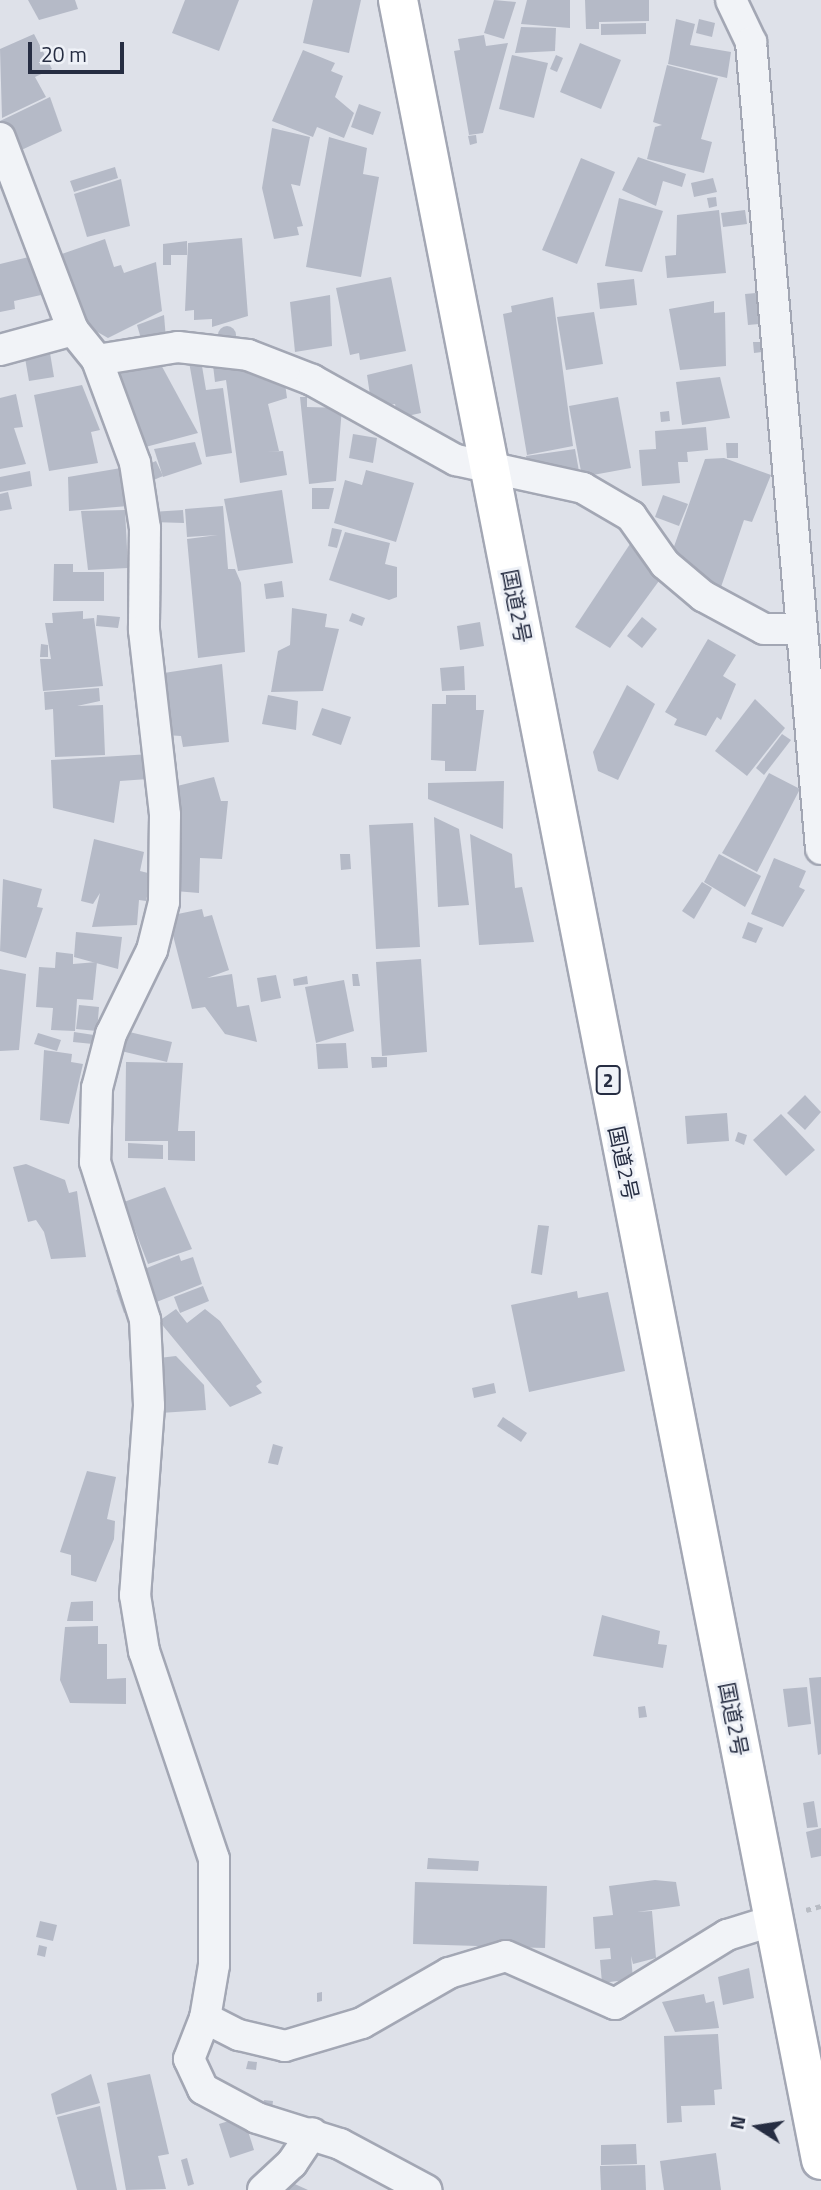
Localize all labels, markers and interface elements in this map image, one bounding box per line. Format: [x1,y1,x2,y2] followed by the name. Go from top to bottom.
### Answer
[32,28,128,72] scale bar
[41,38,87,70] text: 20 m
[497,567,537,645] street label: 国道2号
[594,1064,622,1096] road number: 2
[604,1124,644,1202] street label: 国道2号
[714,1680,754,1758] street label: 国道2号
[723,2092,793,2162] north arrow
[721,2113,753,2132] text: N

